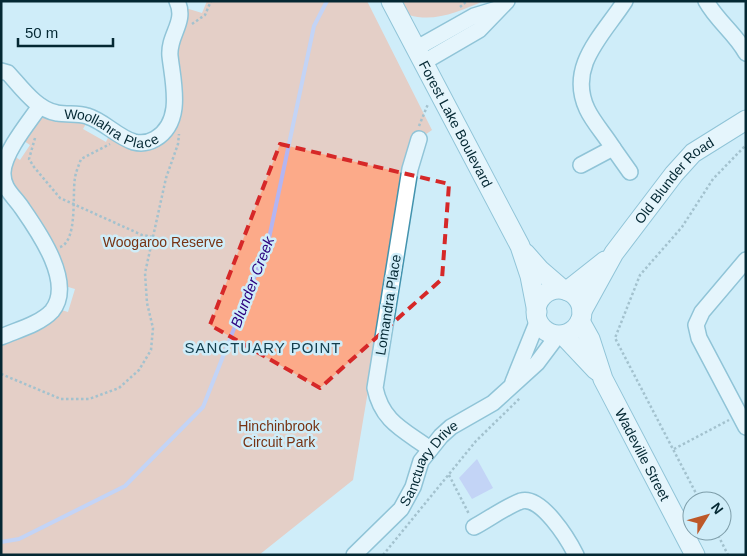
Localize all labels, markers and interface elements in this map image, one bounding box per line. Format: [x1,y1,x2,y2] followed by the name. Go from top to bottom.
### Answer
[18,15,112,47] scale bar
[25,24,58,41] text: 50 m
[416,58,496,190] street label: Forest Lake Boulevard
[64,106,162,151] street label: Woollahra Place
[631,134,717,227] street label: Old Blunder Road
[227,233,278,330] water label: Blunder Creek
[103,234,223,250] park label: Woogaroo Reserve
[372,253,404,357] street label: Lomandra Place
[185,339,341,356] district label: SANCTUARY POINT
[612,406,673,503] street label: Wadeville Street
[396,417,461,509] street label: Sanctuary Drive
[238,418,321,450] park label: Hinchinbrook Circuit Park
[682,491,732,541] north arrow
[708,499,727,517] text: N

